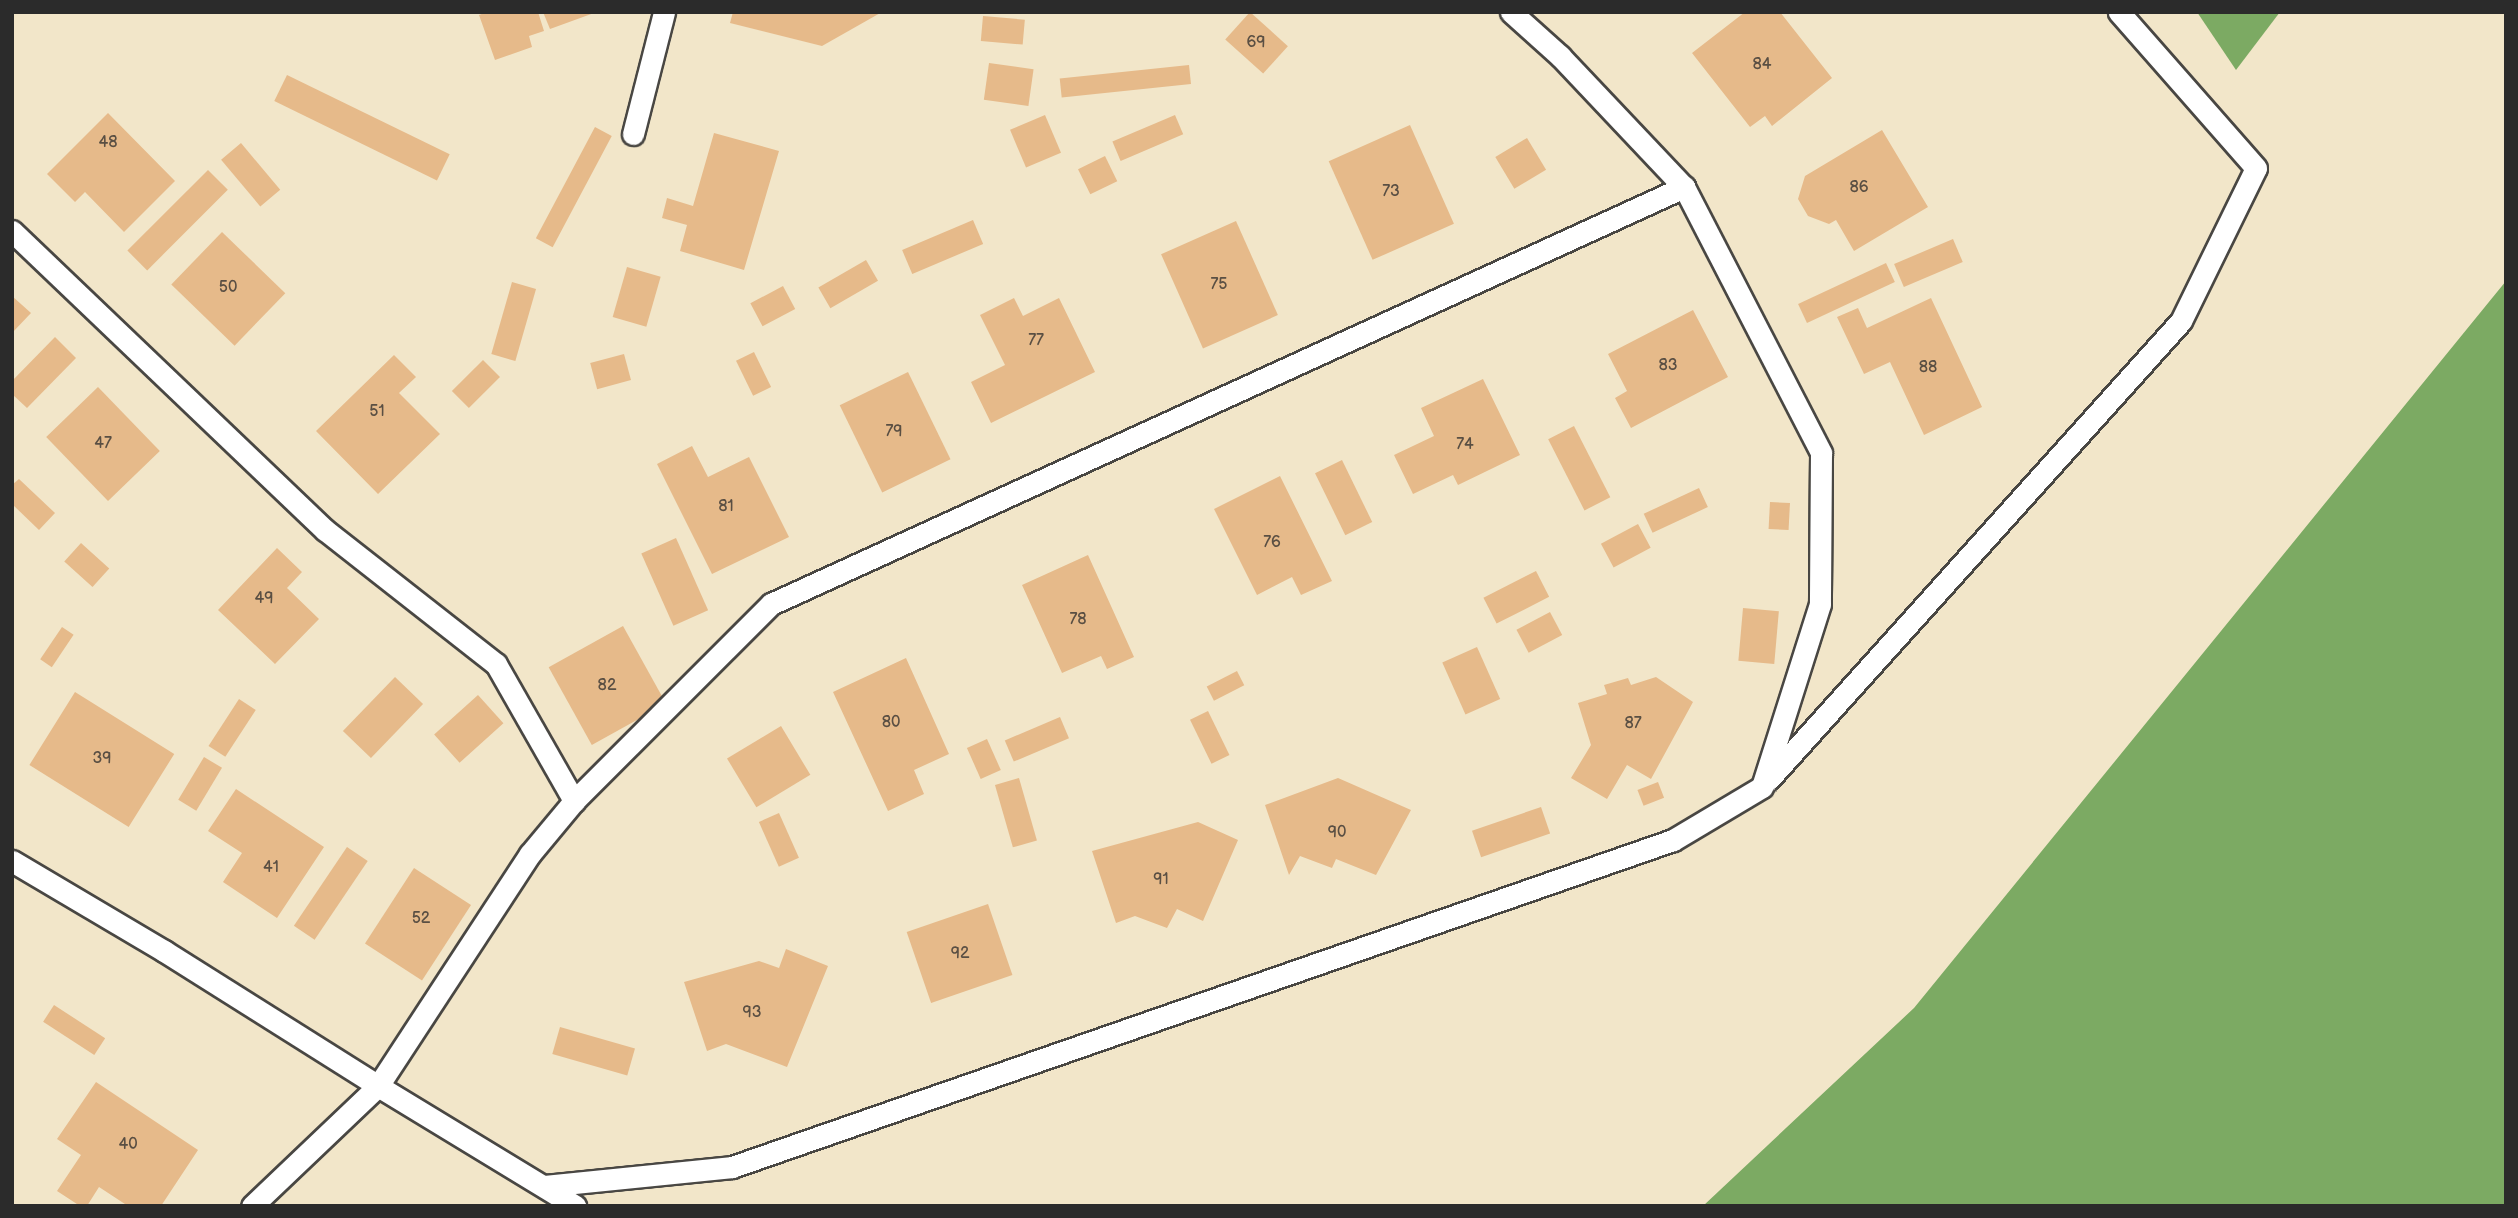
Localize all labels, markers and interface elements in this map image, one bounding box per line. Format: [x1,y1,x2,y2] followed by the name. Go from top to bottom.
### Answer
[1246,33,1266,53] house number: 69
[1752,55,1772,75] house number: 84
[98,133,118,153] house number: 48
[1849,178,1869,198] house number: 86
[1382,182,1400,202] house number: 73
[1210,275,1228,295] house number: 75
[219,278,237,298] house number: 50
[1028,331,1044,351] house number: 77
[1658,356,1678,376] house number: 83
[1919,358,1937,378] house number: 88
[369,402,385,422] house number: 51
[885,422,903,442] house number: 79
[94,434,112,454] house number: 47
[1456,435,1474,455] house number: 74
[718,497,734,517] house number: 81
[1263,533,1281,553] house number: 76
[254,589,274,609] house number: 49
[1069,610,1087,630] house number: 78
[598,676,616,696] house number: 82
[882,713,900,733] house number: 80
[1624,714,1642,734] house number: 87
[92,749,112,769] house number: 39
[1328,823,1346,843] house number: 90
[263,858,279,878] house number: 41
[1153,870,1169,890] house number: 91
[412,909,430,929] house number: 52
[951,944,969,964] house number: 92
[742,1003,762,1023] house number: 93
[118,1135,138,1155] house number: 40

